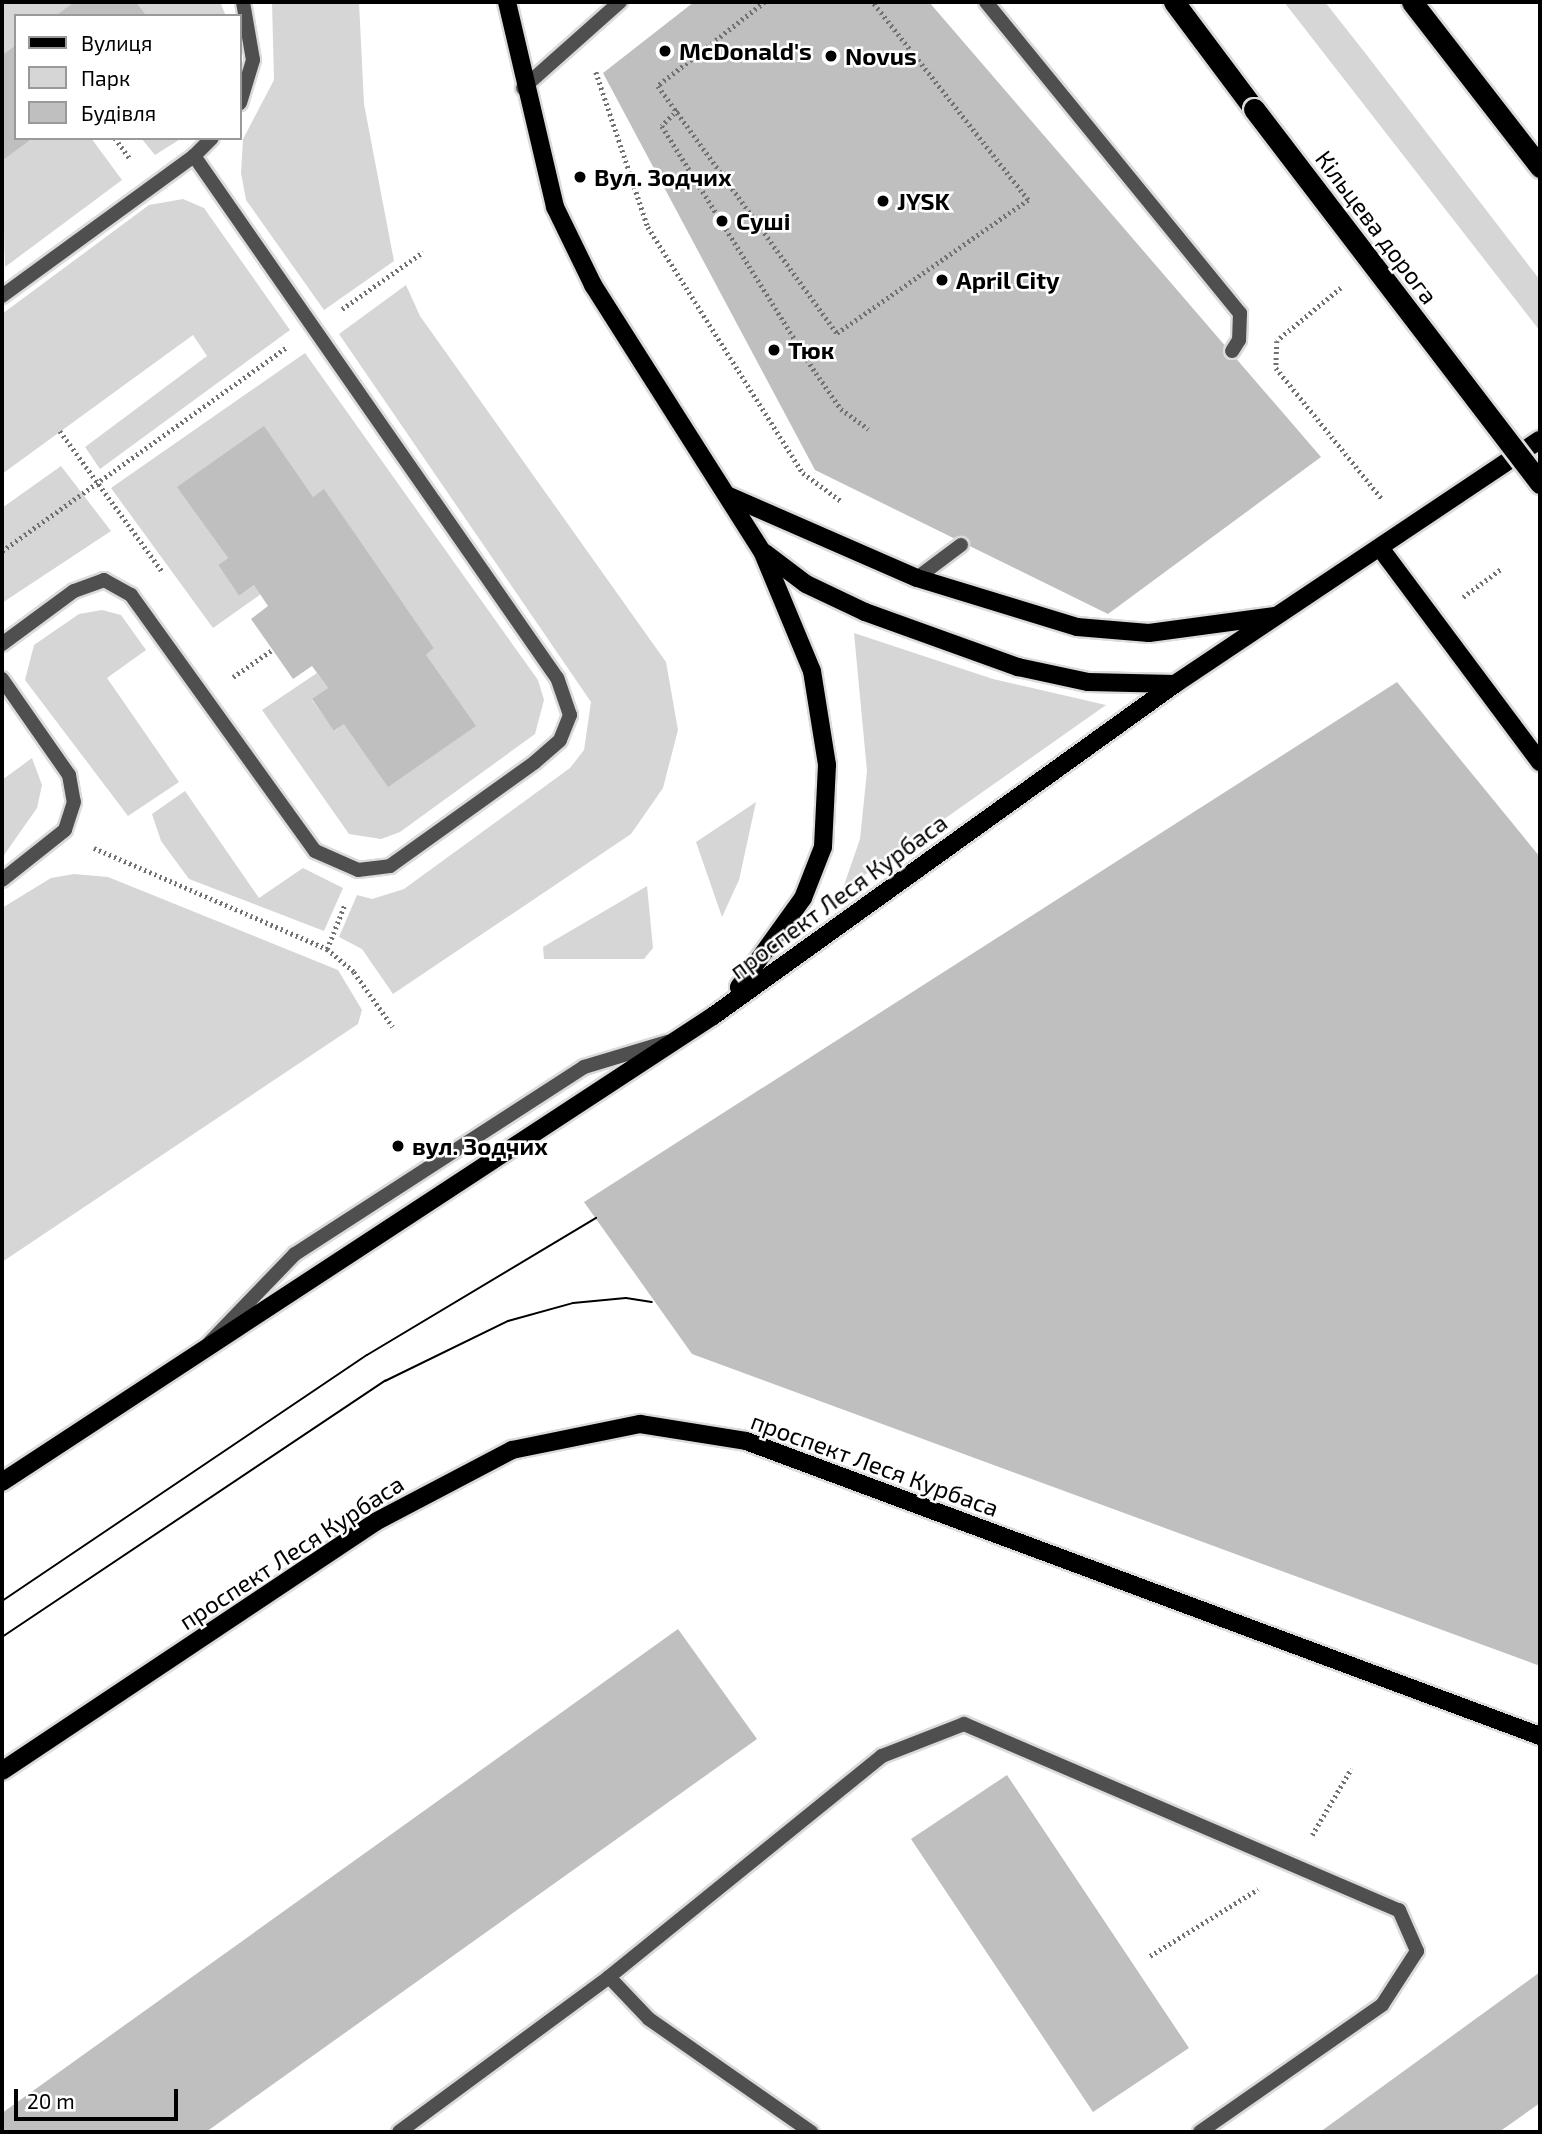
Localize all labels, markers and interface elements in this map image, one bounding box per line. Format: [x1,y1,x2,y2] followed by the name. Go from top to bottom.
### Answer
[14,14,242,140] legend
[81,30,152,55] text: Вулиця
[679,37,812,65] place label: McDonald's
[845,42,917,70] place label: Novus
[657,43,673,59] marker: McDonald's
[823,48,839,64] marker: Novus
[81,65,130,90] text: Парк
[81,100,156,125] text: Будівля
[1310,144,1444,310] street label: Кільцева дорога
[594,163,732,191] place label: Вул. Зодчих
[572,169,588,185] marker: Вул. Зодчих
[897,187,950,215] place label: JYSK
[875,193,891,209] marker: JYSK
[736,207,790,235] place label: Суші
[714,213,730,229] marker: Суші
[956,266,1060,294] place label: April City
[934,272,950,288] marker: April City
[788,336,834,364] place label: Тюк
[766,342,782,358] marker: Тюк
[724,807,952,985] street label: проспект Леся Курбаса
[412,1132,548,1160] place label: вул. Зодчих
[390,1138,406,1154] marker: вул. Зодчих
[747,1406,1003,1522] street label: проспект Леся Курбаса
[173,1469,409,1635] street label: проспект Леся Курбаса
[18,2074,182,2118] scale bar
[27,2088,75,2113] text: 20 m

